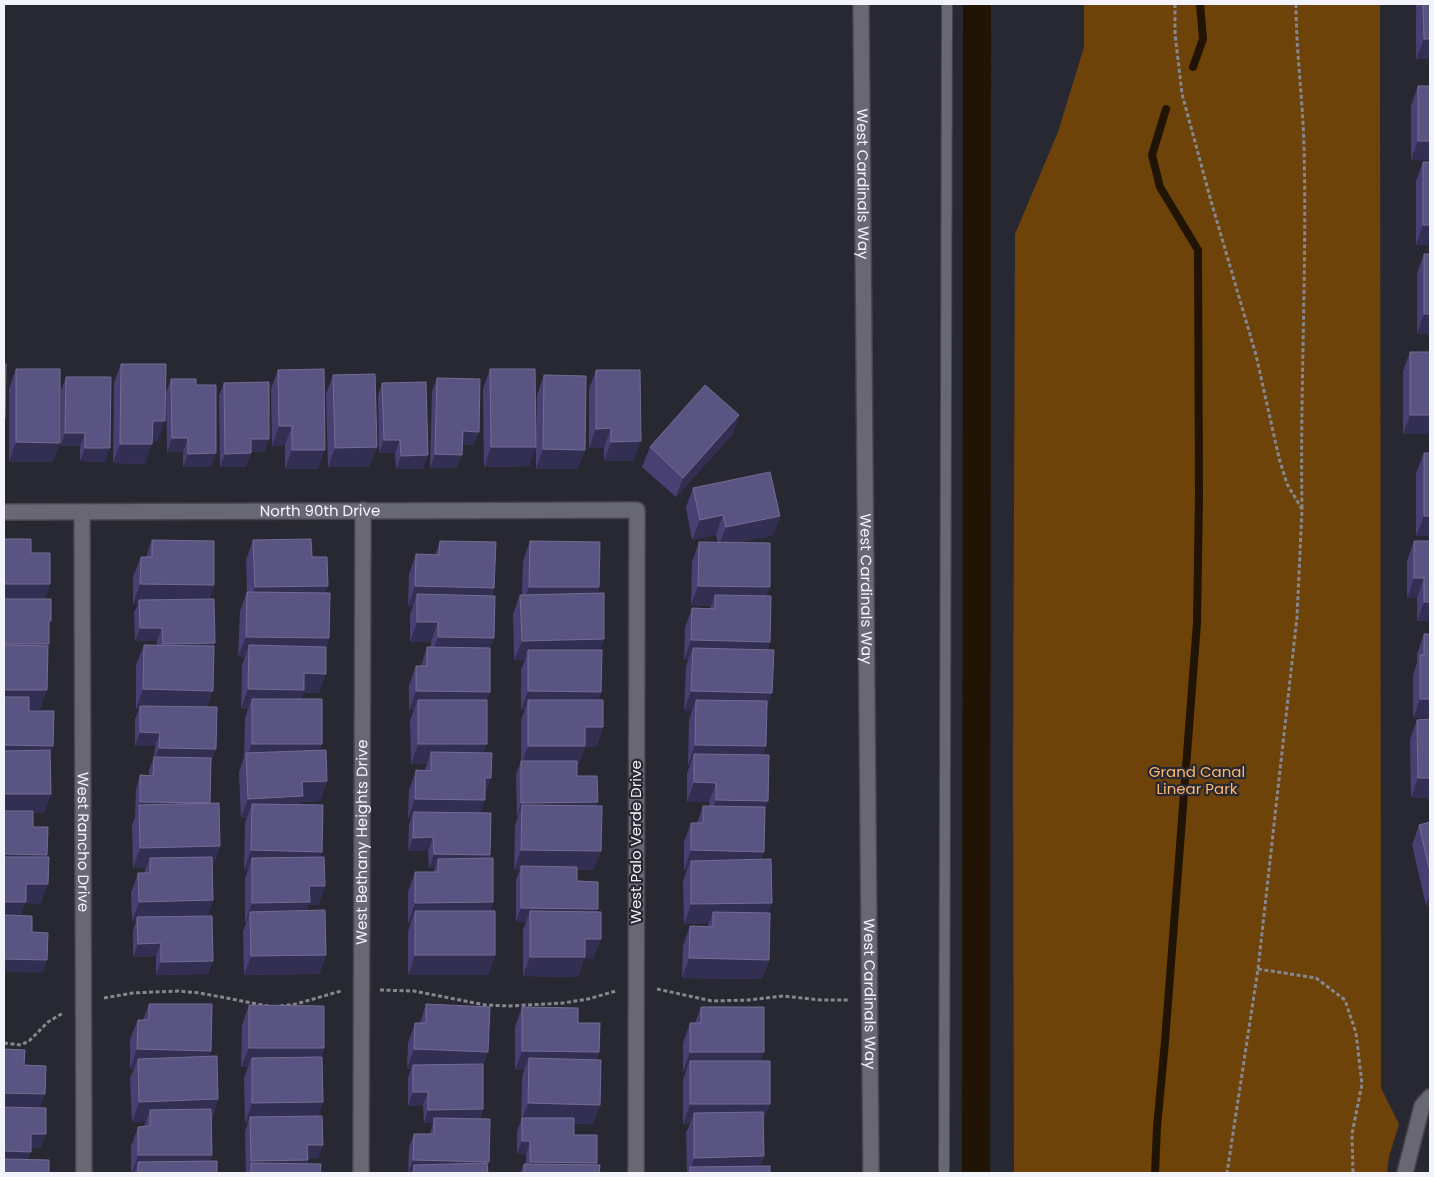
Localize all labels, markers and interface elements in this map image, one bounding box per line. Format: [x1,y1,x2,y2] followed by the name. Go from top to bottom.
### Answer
[852,108,874,260] street label: West Cardinals Way
[260,500,380,521] street label: North 90th Drive
[855,513,878,665] street label: West Cardinals Way
[351,739,372,945] street label: West Bethany Heights Drive
[625,760,646,924] street label: West Palo Verde Drive
[1149,761,1245,799] park label: Grand Canal Linear Park
[73,772,94,912] street label: West Rancho Drive
[859,918,881,1070] street label: West Cardinals Way

